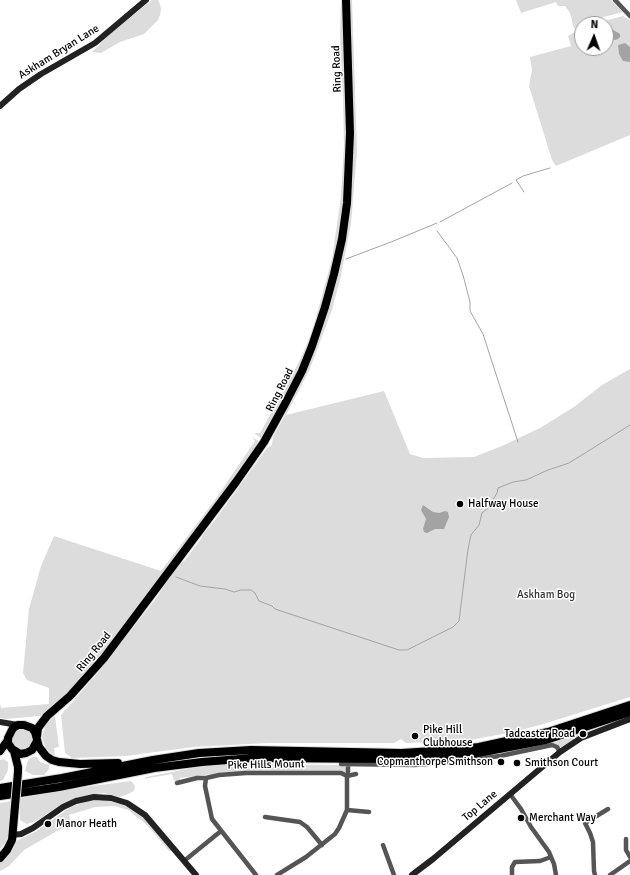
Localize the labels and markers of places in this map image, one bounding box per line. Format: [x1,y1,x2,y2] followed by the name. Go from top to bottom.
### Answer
[468,497,538,511] place label: Halfway House
[455,499,465,509] marker: Halfway House
[423,723,473,749] place label: Pike Hill Clubhouse
[504,727,575,741] place label: Tadcaster Road
[578,729,588,739] marker: Tadcaster Road
[410,731,420,741] marker: Pike Hill Clubhouse
[377,755,493,769] place label: Copmanthorpe Smithson
[525,756,598,770] place label: Smithson Court
[496,757,506,767] marker: Copmanthorpe Smithson
[512,758,522,768] marker: Smithson Court
[529,811,596,825] place label: Merchant Way
[516,813,526,823] marker: Merchant Way
[56,817,117,831] place label: Manor Heath
[43,819,53,829] marker: Manor Heath

